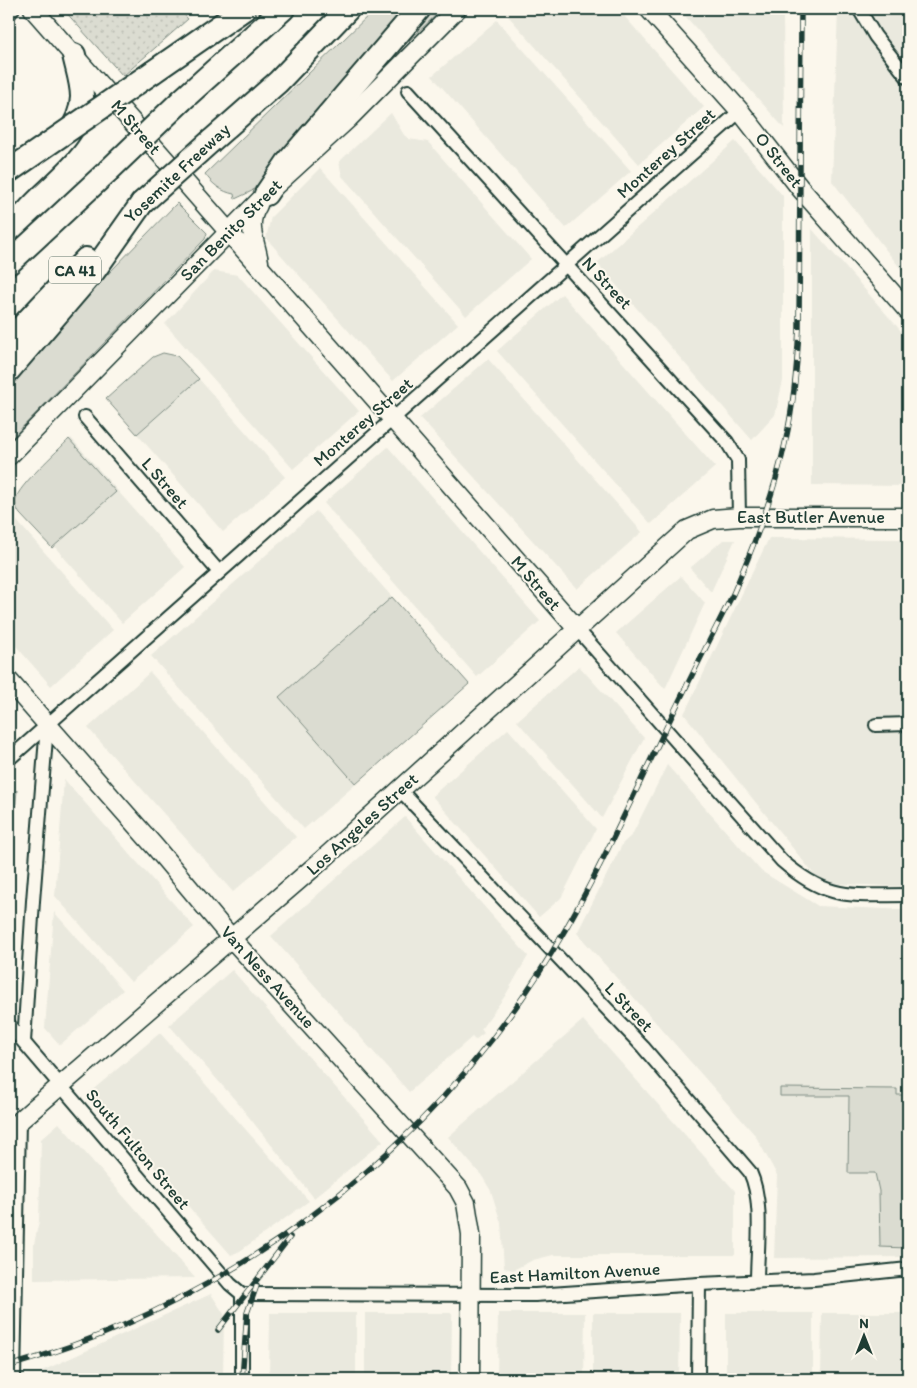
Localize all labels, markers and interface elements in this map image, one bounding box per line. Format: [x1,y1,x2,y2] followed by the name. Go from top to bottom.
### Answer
[106,95,166,159] street label: M Street
[612,103,720,203] street label: Monterey Street
[119,118,235,228] street label: Yosemite Freeway
[750,128,808,192] street label: O Street
[175,174,287,286] street label: San Benito Street
[577,252,637,314] street label: N Street
[49,256,101,284] road number: CA 41
[309,373,418,471] street label: Monterey Street
[137,453,193,513] street label: L Street
[737,506,885,528] street label: East Butler Avenue
[506,551,566,615] street label: M Street
[302,768,423,880] street label: Los Angeles Street
[216,921,320,1033] street label: Van Ness Avenue
[600,978,658,1037] street label: L Street
[81,1084,195,1214] street label: South Fulton Street
[489,1258,661,1288] street label: East Hamilton Avenue
[840,1310,890,1360] north arrow
[859,1315,869,1332] text: N

